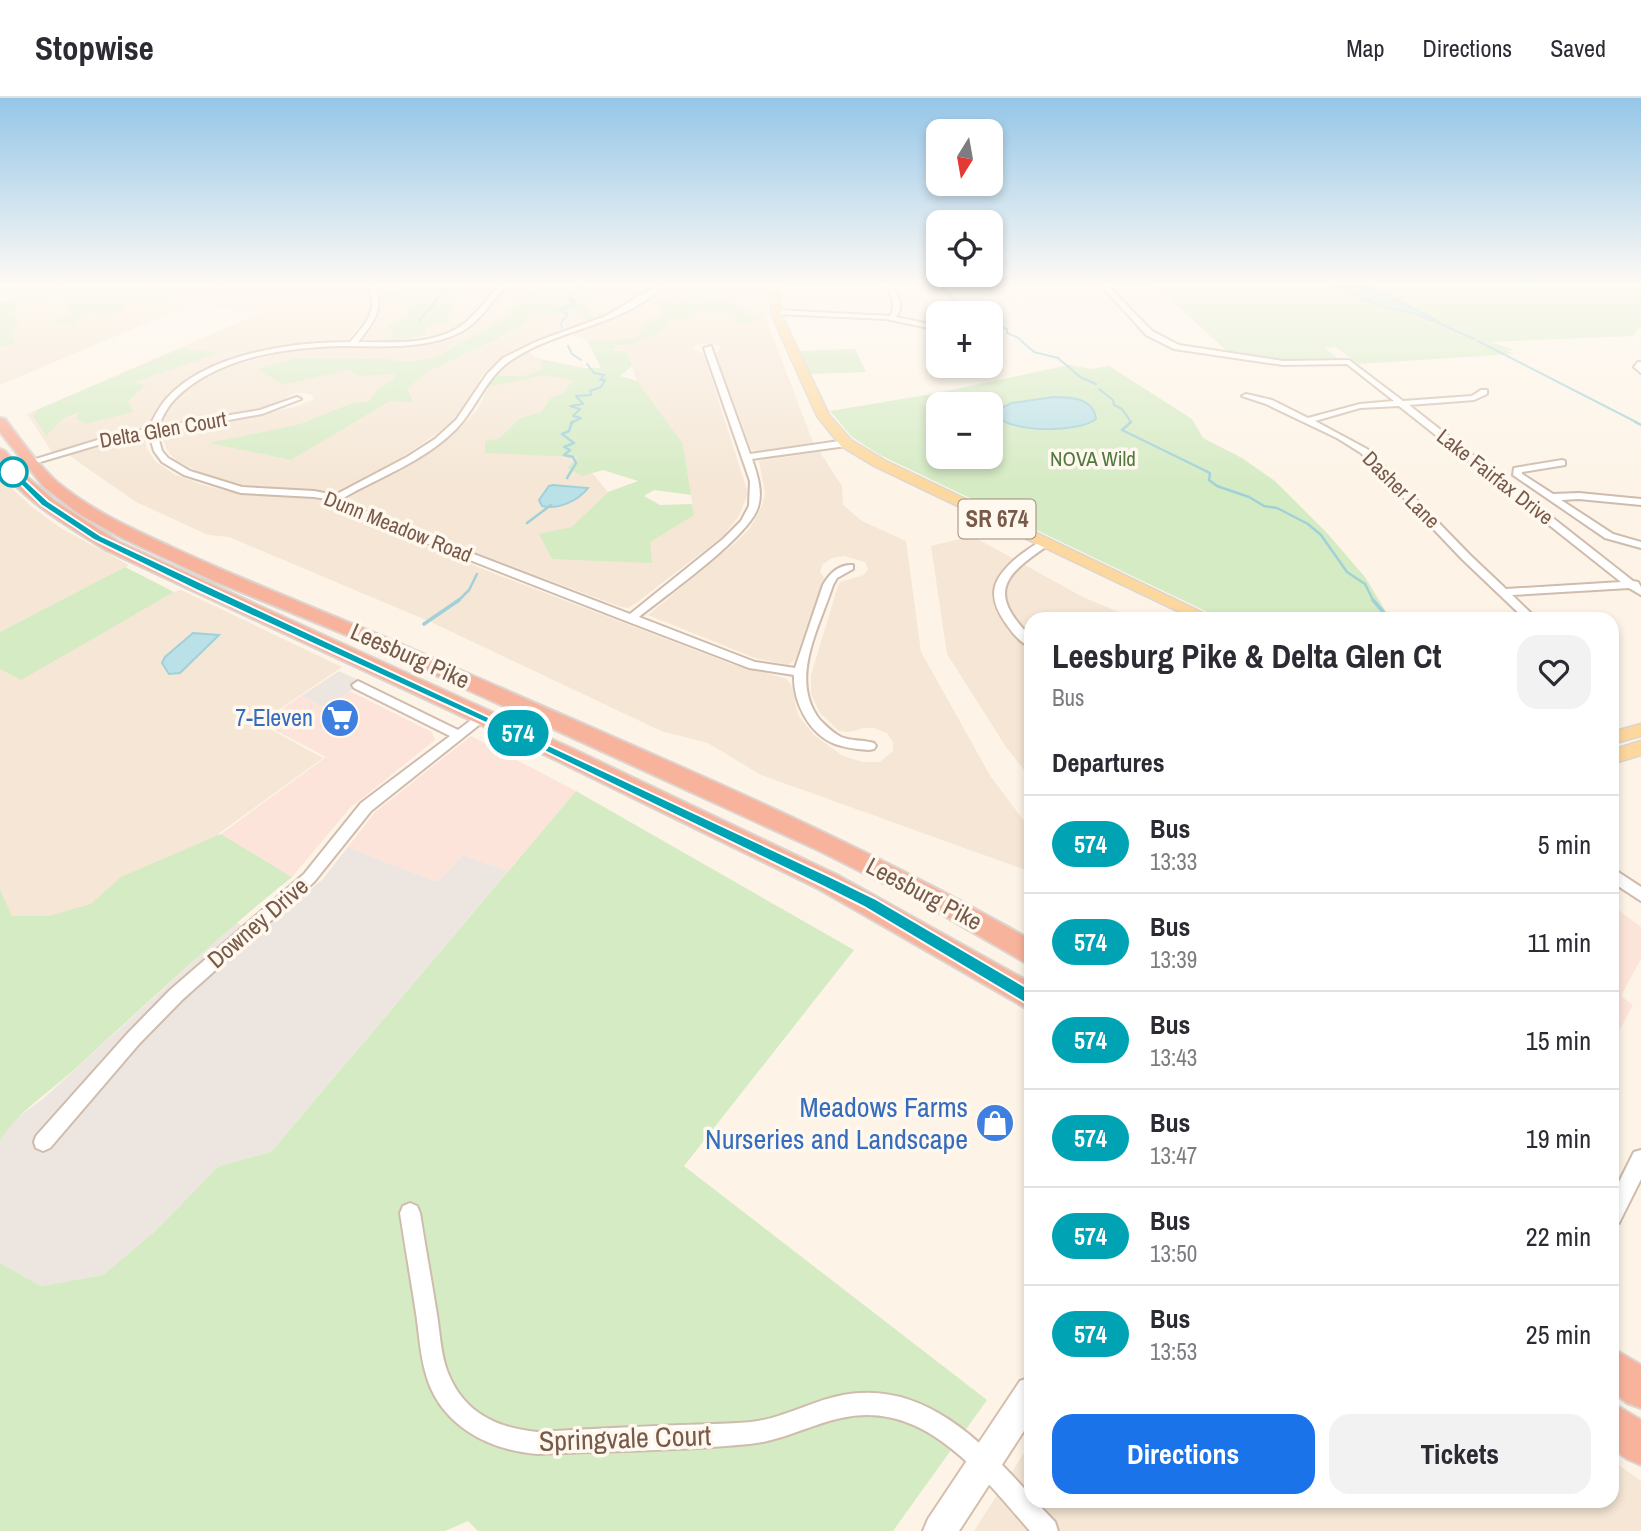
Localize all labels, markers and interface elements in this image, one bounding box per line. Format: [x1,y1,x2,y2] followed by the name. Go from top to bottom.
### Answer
[35,26,154,70] text: Stopwise
[1346,32,1384,64] text: Map
[1422,32,1512,64] text: Directions
[1550,32,1606,64] text: Saved
[926,119,1003,196] north arrow
[926,119,1003,469] map controls
[926,210,1003,287] button: locate
[926,301,1003,378] button: +
[926,392,1003,469] button: −
[97,404,229,455] street label: Delta Glen Court
[1431,422,1560,531] street label: Lake Fairfax Drive
[1050,444,1136,473] park label: NOVA Wild
[1356,445,1446,535] street label: Dasher Lane
[0,457,28,487] unlabelled marker
[320,484,476,569] street label: Dunn Meadow Road
[958,500,1036,538] road number: SR 674
[346,615,475,696] street label: Leesburg Pike
[1052,634,1442,678] text: Leesburg Pike & Delta Glen Ct
[1517,635,1591,709] button: heart
[1052,682,1085,713] text: Bus
[319,697,361,739] supermarket icon: 7-Eleven
[235,701,313,733] place label: 7-Eleven
[478,710,558,756] line badge: 574
[502,717,534,749] text: 574
[1052,745,1165,780] text: Departures
[1150,811,1190,846] text: Bus
[1538,827,1591,862] text: 5 min
[1074,828,1107,860] text: 574
[1150,846,1197,877] text: 13:33
[861,849,988,937] street label: Leesburg Pike
[200,870,314,975] street label: Downey Drive
[1150,909,1190,944] text: Bus
[1527,925,1591,960] text: 11 min
[1074,926,1107,958] text: 574
[1150,944,1197,975] text: 13:39
[1150,1007,1190,1042] text: Bus
[1526,1023,1591,1058] text: 15 min
[1074,1024,1107,1056] text: 574
[1150,1042,1197,1073] text: 13:43
[705,1088,968,1158] place label: Meadows Farms Nurseries and Landscape
[974,1102,1016,1144] shop icon: Meadows Farms Nurseries and Landscape
[1150,1105,1190,1140] text: Bus
[1526,1121,1591,1156] text: 19 min
[1074,1122,1107,1154] text: 574
[1150,1140,1197,1171] text: 13:47
[1150,1203,1190,1238] text: Bus
[1526,1219,1591,1254] text: 22 min
[1074,1220,1107,1252] text: 574
[1150,1238,1197,1269] text: 13:50
[1150,1301,1190,1336] text: Bus
[1526,1317,1591,1352] text: 25 min
[1074,1318,1107,1350] text: 574
[1150,1336,1197,1367] text: 13:53
[1052,1414,1315,1494] button: Directions
[1329,1414,1591,1494] button: Tickets
[538,1416,712,1460] street label: Springvale Court

